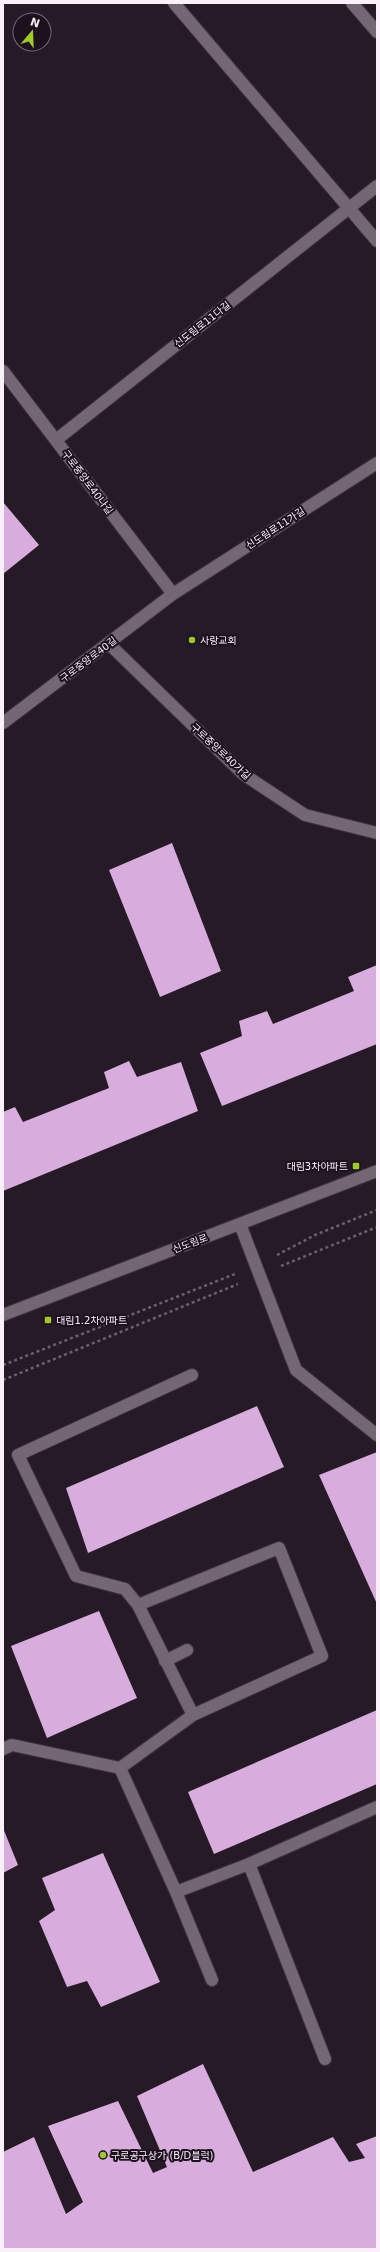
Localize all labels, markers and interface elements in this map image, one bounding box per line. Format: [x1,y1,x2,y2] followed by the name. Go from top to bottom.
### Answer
[12,12,52,52] north arrow
[29,15,42,31] text: N
[172,299,232,350] street label: 신도림로11다길
[60,448,115,516] street label: 구로중앙로40나길
[244,505,307,552] street label: 신도림로11가길
[58,635,119,684] street label: 구로중앙로40길
[187,635,197,645] marker: 사랑교회
[200,635,237,646] place label: 사랑교회
[189,721,253,782] street label: 구로중앙로40가길
[286,1161,348,1172] place label: 대림3차아파트
[351,1161,361,1171] marker: 대림3차아파트
[171,1232,209,1255] street label: 신도림로
[43,1315,53,1325] marker: 대림1.2차아파트
[56,1315,127,1326] place label: 대림1.2차아파트
[98,2150,108,2160] marker: 구로공구상가 (B/D블럭)
[111,2150,214,2161] place label: 구로공구상가 (B/D블럭)

